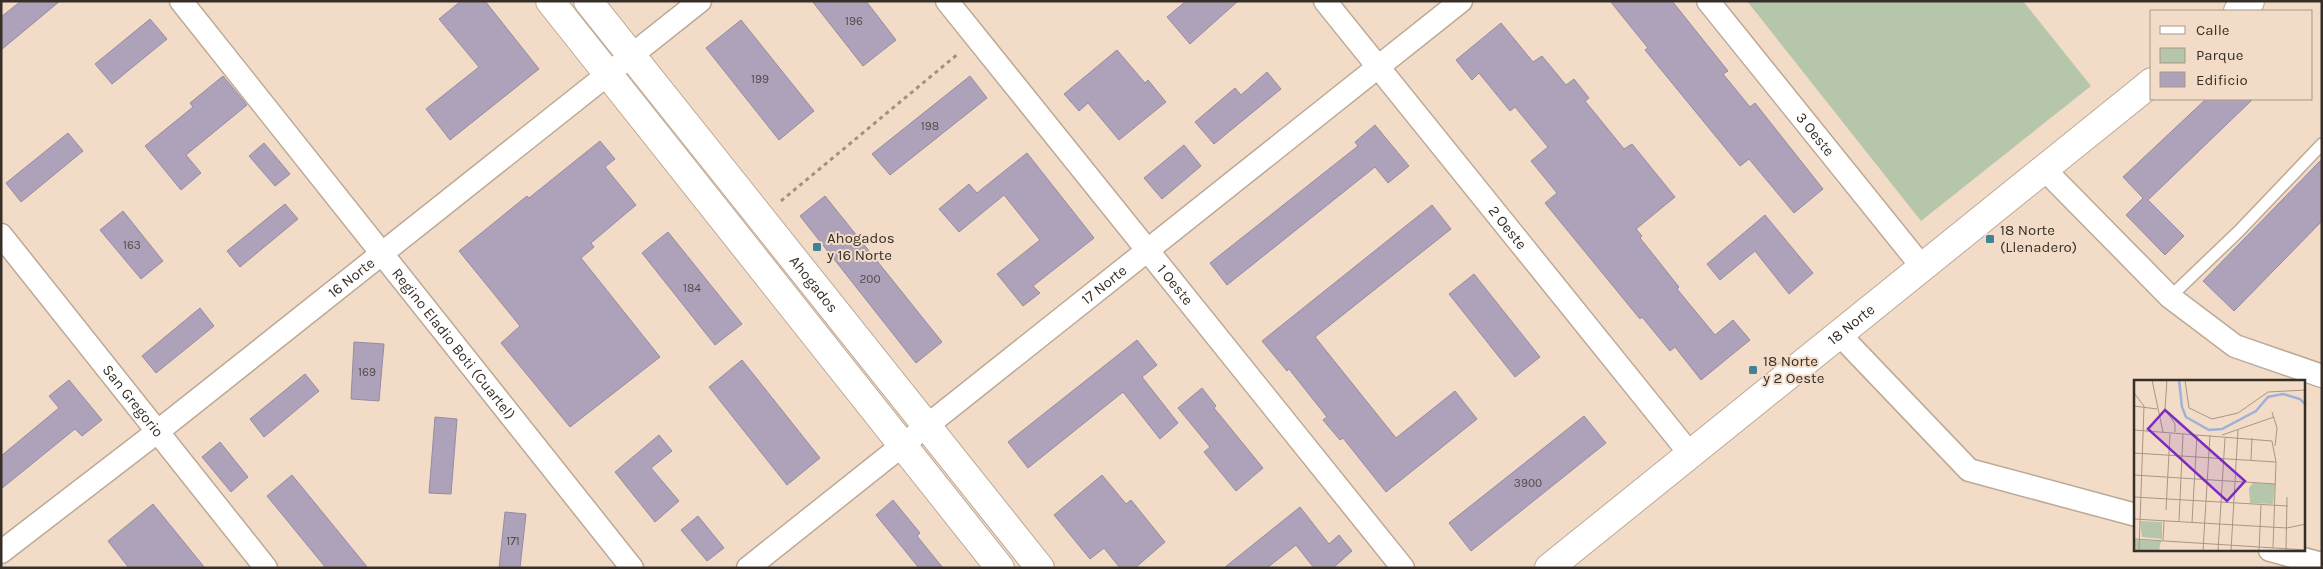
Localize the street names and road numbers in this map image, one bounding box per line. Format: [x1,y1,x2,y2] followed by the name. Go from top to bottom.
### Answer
[1792,109,1838,160] street label: 3 Oeste
[1485,202,1531,253] street label: 2 Oeste
[786,252,842,316] street label: Ahogados
[325,254,378,302] street label: 16 Norte
[1078,261,1130,308] street label: 17 Norte
[1153,261,1197,309] street label: 1 Oeste
[388,265,519,423] street label: Regino Eladio Boti (Cuartel)
[1824,300,1878,349] street label: 18 Norte
[99,361,167,441] street label: San Gregorio

